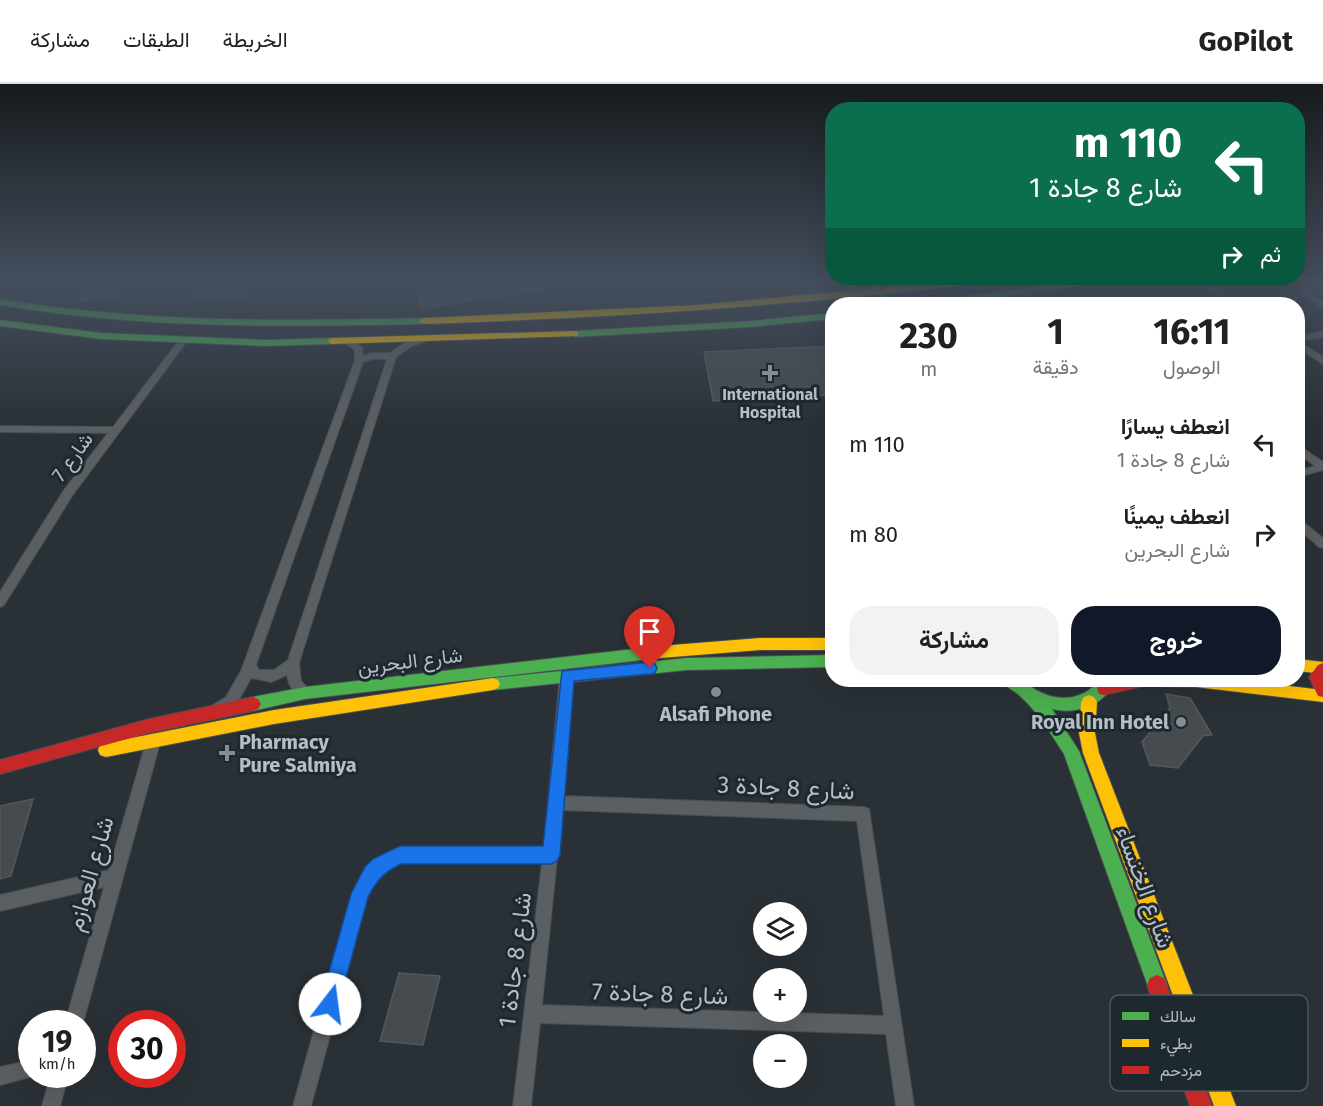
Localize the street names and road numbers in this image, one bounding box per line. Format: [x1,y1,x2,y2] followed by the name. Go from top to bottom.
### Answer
[46,428,99,487] street label: شارع 7
[356,643,464,681] street label: شارع البحرين
[716,770,855,808] street label: شارع 8 جادة 3
[60,814,122,935] street label: شارع العوازم
[1108,822,1180,953] street label: شارع الخنساء
[493,891,539,1029] street label: شارع 8 جادة 1
[591,978,729,1012] street label: شارع 8 جادة 7

